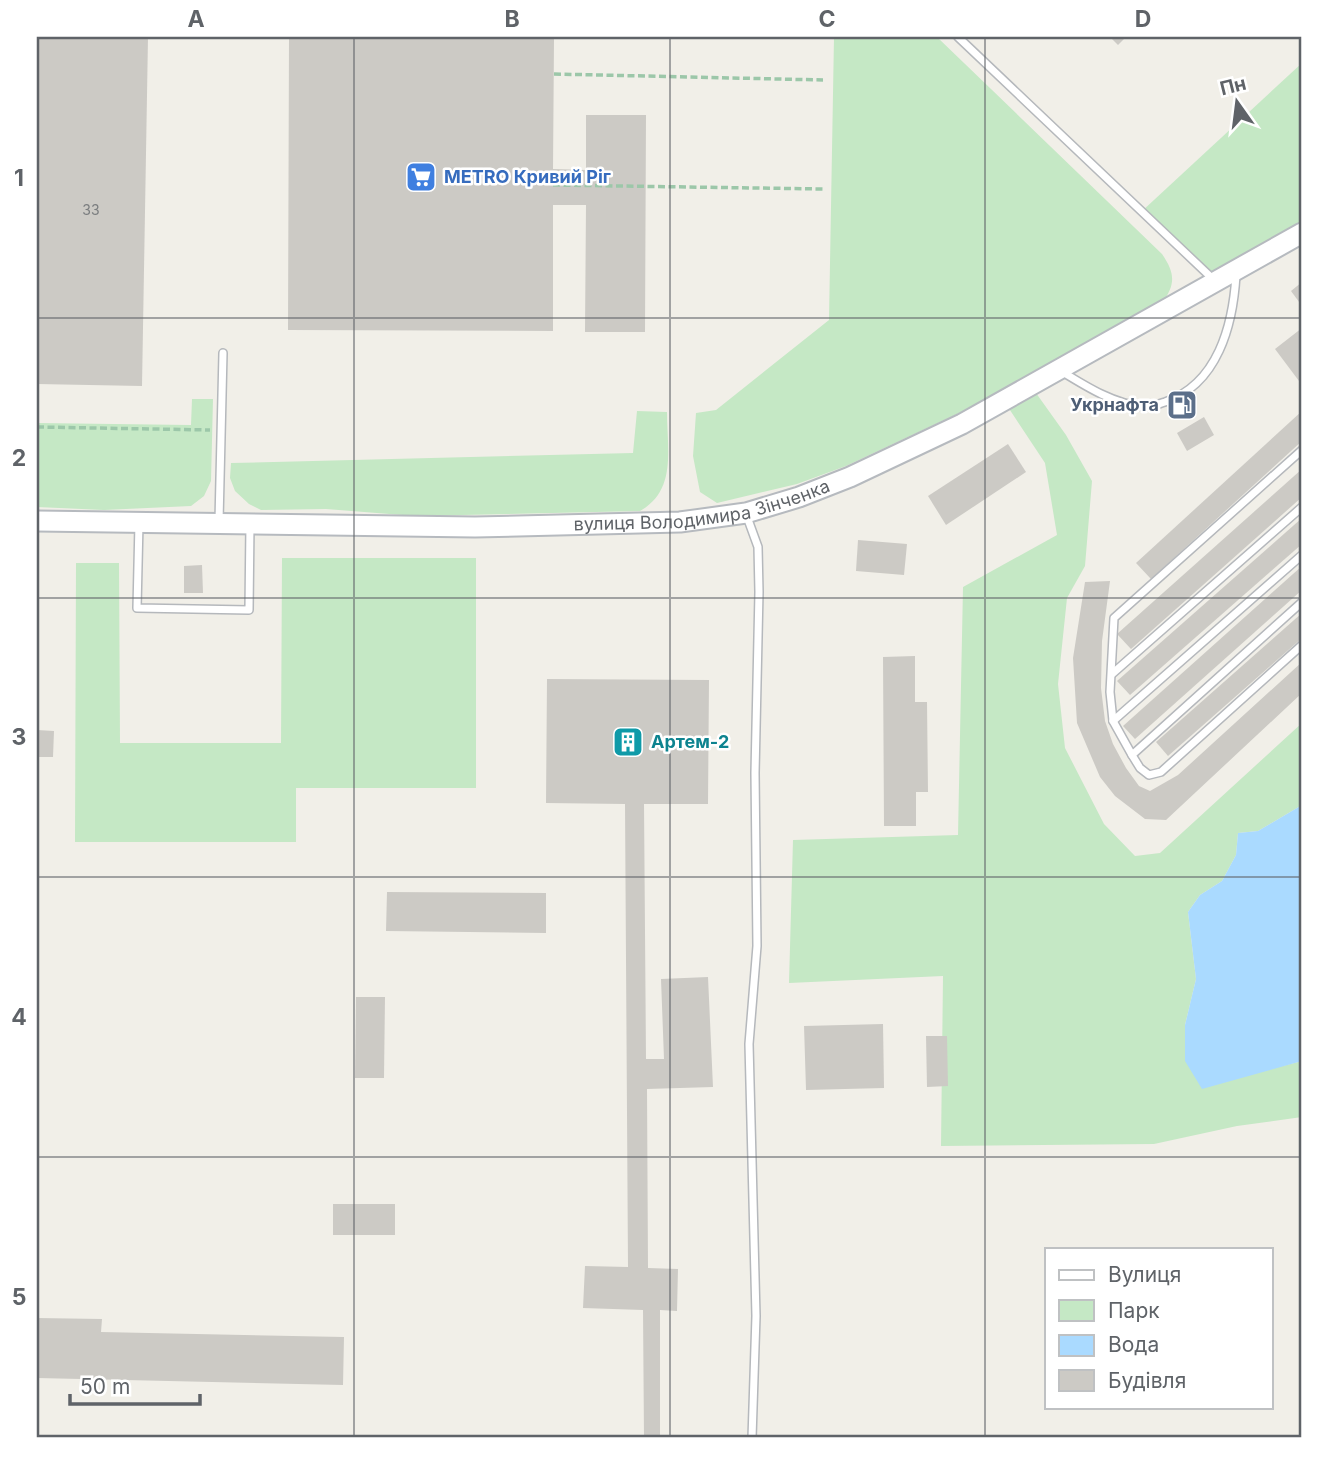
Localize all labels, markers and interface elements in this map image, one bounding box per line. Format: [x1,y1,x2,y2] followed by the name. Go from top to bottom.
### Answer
[187,5,205,33] text: A
[504,5,520,33] text: B
[818,5,836,33] text: C
[1135,5,1151,33] text: D
[1202,66,1272,136] north arrow
[1218,72,1248,100] text: Пн
[404,160,438,194] supermarket icon: METRO Кривий Ріг
[14,164,24,192] text: 1
[444,166,611,187] place label: METRO Кривий Ріг
[82,201,100,218] house number: 33
[1165,388,1199,422] fuel station icon: Укрнафта
[1070,394,1159,415] place label: Укрнафта
[12,444,26,472] text: 2
[573,475,833,535] street label: вулиця Володимира Зінченка
[12,723,26,751] text: 3
[611,725,645,759] building icon: Артем-2
[651,731,729,752] place label: Артем-2
[11,1003,27,1031] text: 4
[1045,1248,1272,1408] legend
[1108,1262,1181,1287] text: Вулиця
[12,1283,26,1311] text: 5
[1108,1298,1160,1323] text: Парк
[1108,1332,1159,1357] text: Вода
[70,1363,200,1407] scale bar
[1108,1368,1186,1393] text: Будівля
[80,1374,130,1399] text: 50 m

